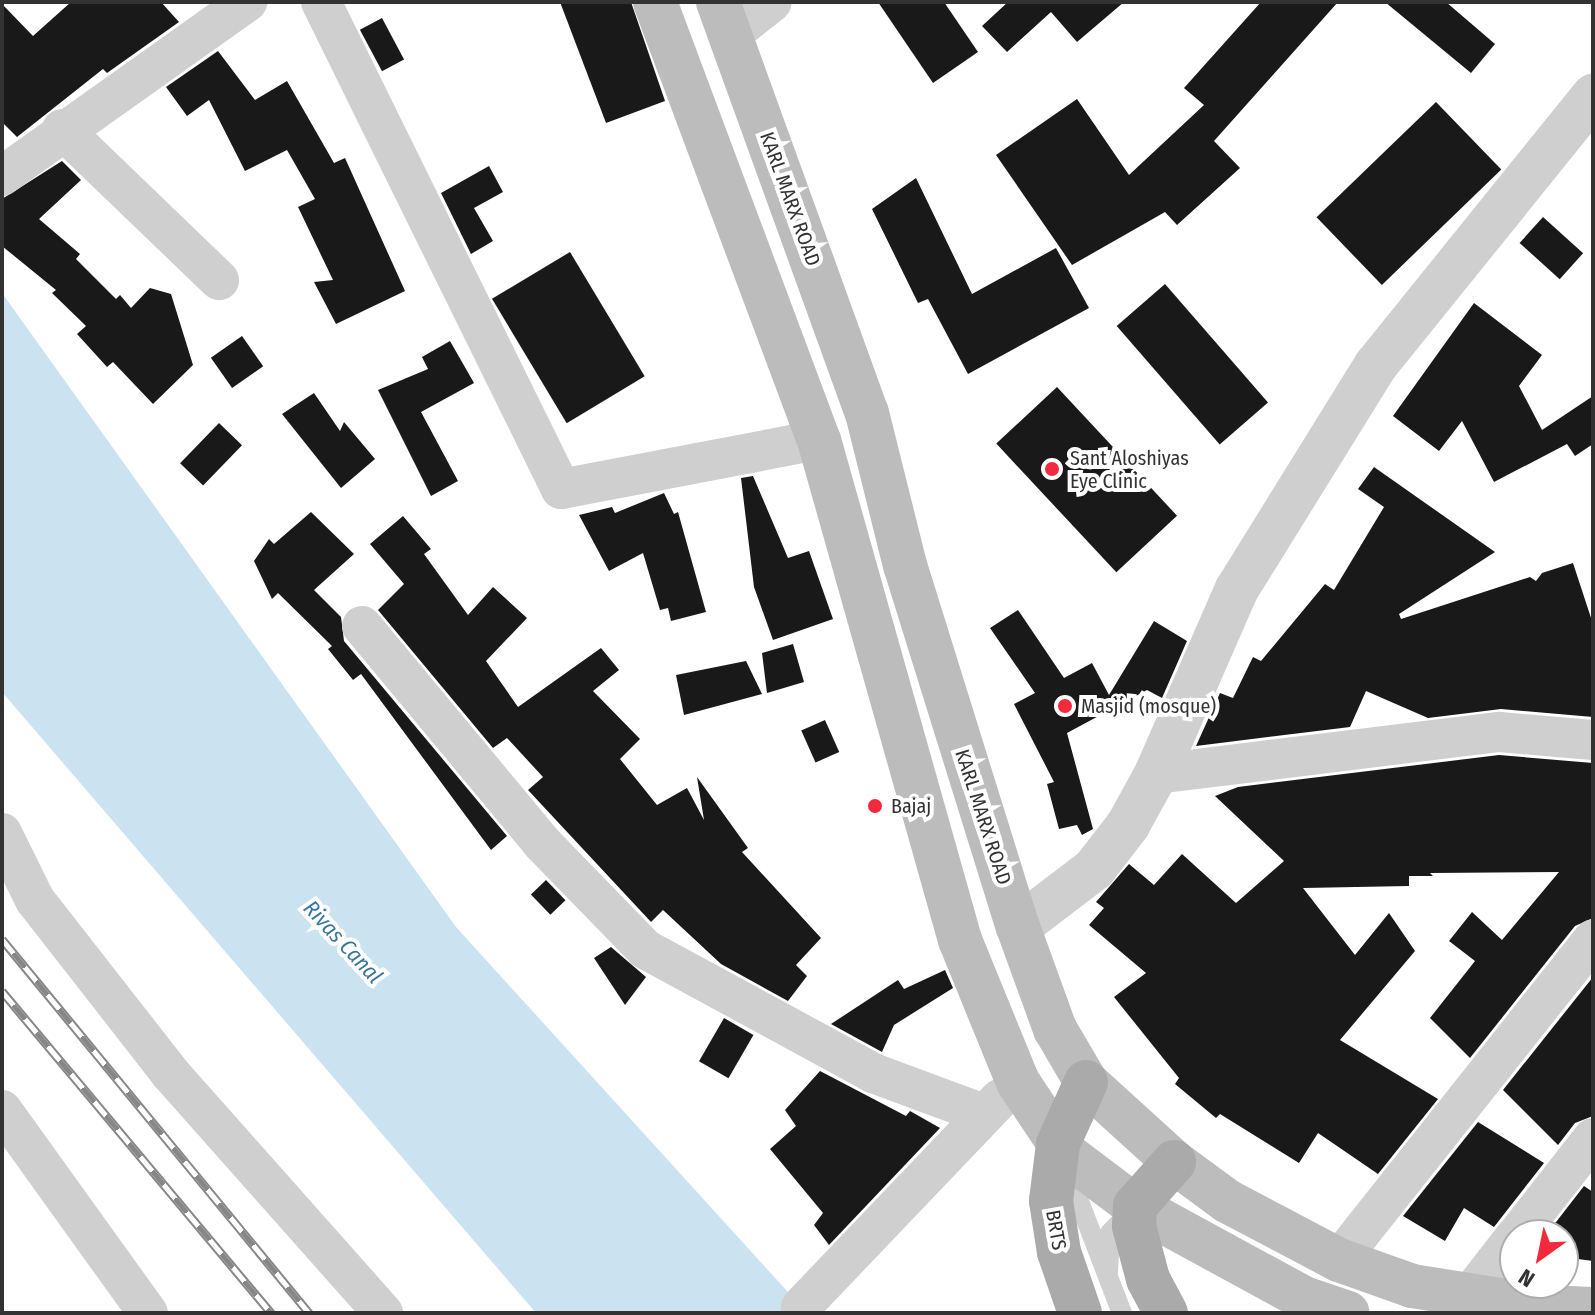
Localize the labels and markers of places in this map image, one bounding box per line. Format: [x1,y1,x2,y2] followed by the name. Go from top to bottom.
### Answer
[1070,446,1189,493] place label: Sant Aloshiyas Eye Clinic
[1041,458,1063,480] marker: Sant Aloshiyas Eye Clinic
[1081,694,1216,718] place label: Masjid (mosque)
[1056,697,1074,715] marker: Masjid (mosque)
[891,794,931,818] place label: Bajaj
[866,797,884,815] marker: Bajaj

